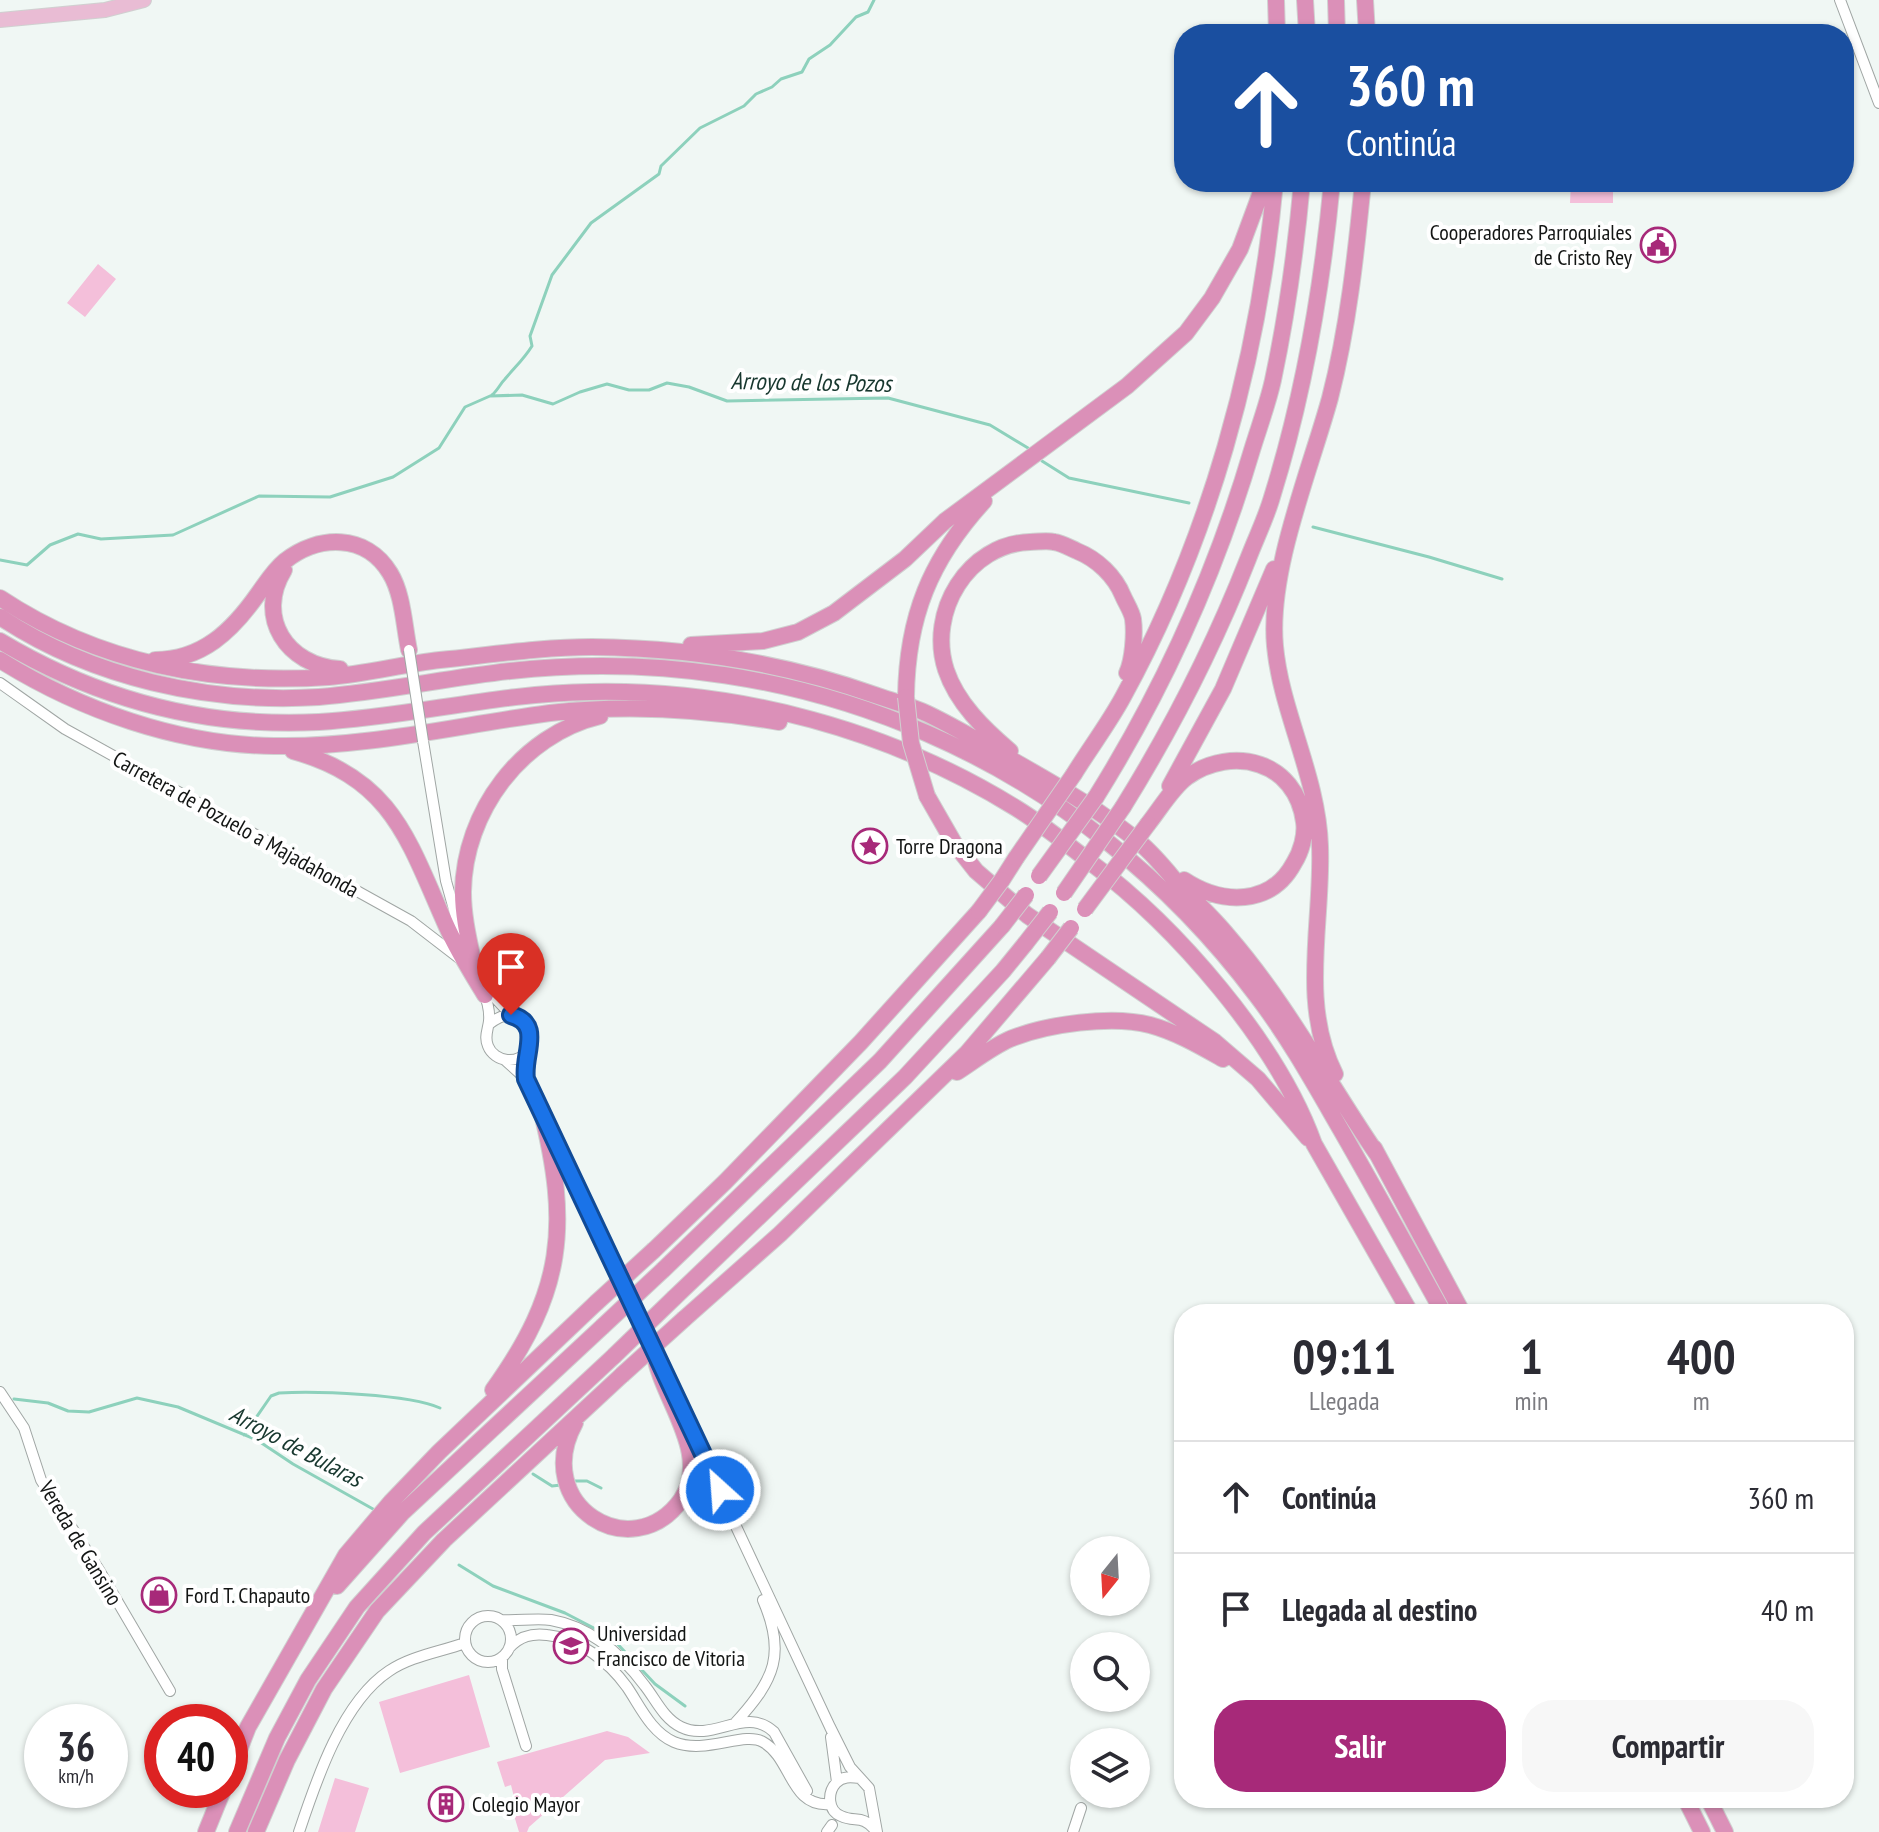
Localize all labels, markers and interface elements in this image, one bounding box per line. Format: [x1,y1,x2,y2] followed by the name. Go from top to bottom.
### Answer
[1346,49,1475,121] text: 360 m
[1214,56,1318,160] icon: ahead
[1346,119,1456,166] text: Continúa
[1430,218,1633,271] place label: Cooperadores Parroquiales de Cristo Rey
[1639,226,1677,264] public building icon: Cooperadores Parroquiales de Cristo Rey
[730,365,894,399] water label: Arroyo de los Pozos
[108,745,364,903] street label: Carretera de Pozuelo a Majadahonda
[851,827,889,865] place icon: Torre Dragona
[896,832,1003,860] place label: Torre Dragona
[477,933,545,1015] pin
[489,945,533,989] icon: arrive
[1292,1325,1396,1387] text: 09:11
[1520,1325,1543,1387] text: 1
[1667,1325,1736,1387] text: 400
[1309,1384,1380,1417] text: Llegada
[1514,1384,1548,1417] text: min
[1693,1384,1710,1417] text: m
[224,1398,370,1495] water label: Arroyo de Bularas
[678,1448,762,1532] position arrow
[32,1475,129,1610] street label: Vereda de Gansino
[1214,1475,1258,1519] icon: ahead
[1282,1478,1376,1517] text: Continúa
[1748,1478,1814,1517] text: 360 m
[1070,1536,1150,1616] north arrow
[1070,1536,1150,1808] map controls
[140,1576,178,1614] shop icon: Ford T. Chapauto
[185,1581,310,1609] place label: Ford T. Chapauto
[1214,1587,1258,1631] icon: arrive
[1282,1590,1477,1629] text: Llegada al destino
[1761,1590,1814,1629] text: 40 m
[597,1619,745,1672] place label: Universidad Francisco de Vitoria
[552,1627,590,1665] school or university icon: Universidad Francisco de Vitoria
[1070,1632,1150,1712] button: search
[1214,1700,1506,1792] button: Salir
[1522,1700,1814,1792] button: Compartir
[144,1704,248,1808] speed limit sign: 40
[57,1720,95,1772] text: 36
[1070,1728,1150,1808] button: layers
[58,1763,94,1789] text: km/h
[427,1785,465,1823] building icon: Colegio Mayor
[472,1790,580,1818] place label: Colegio Mayor

